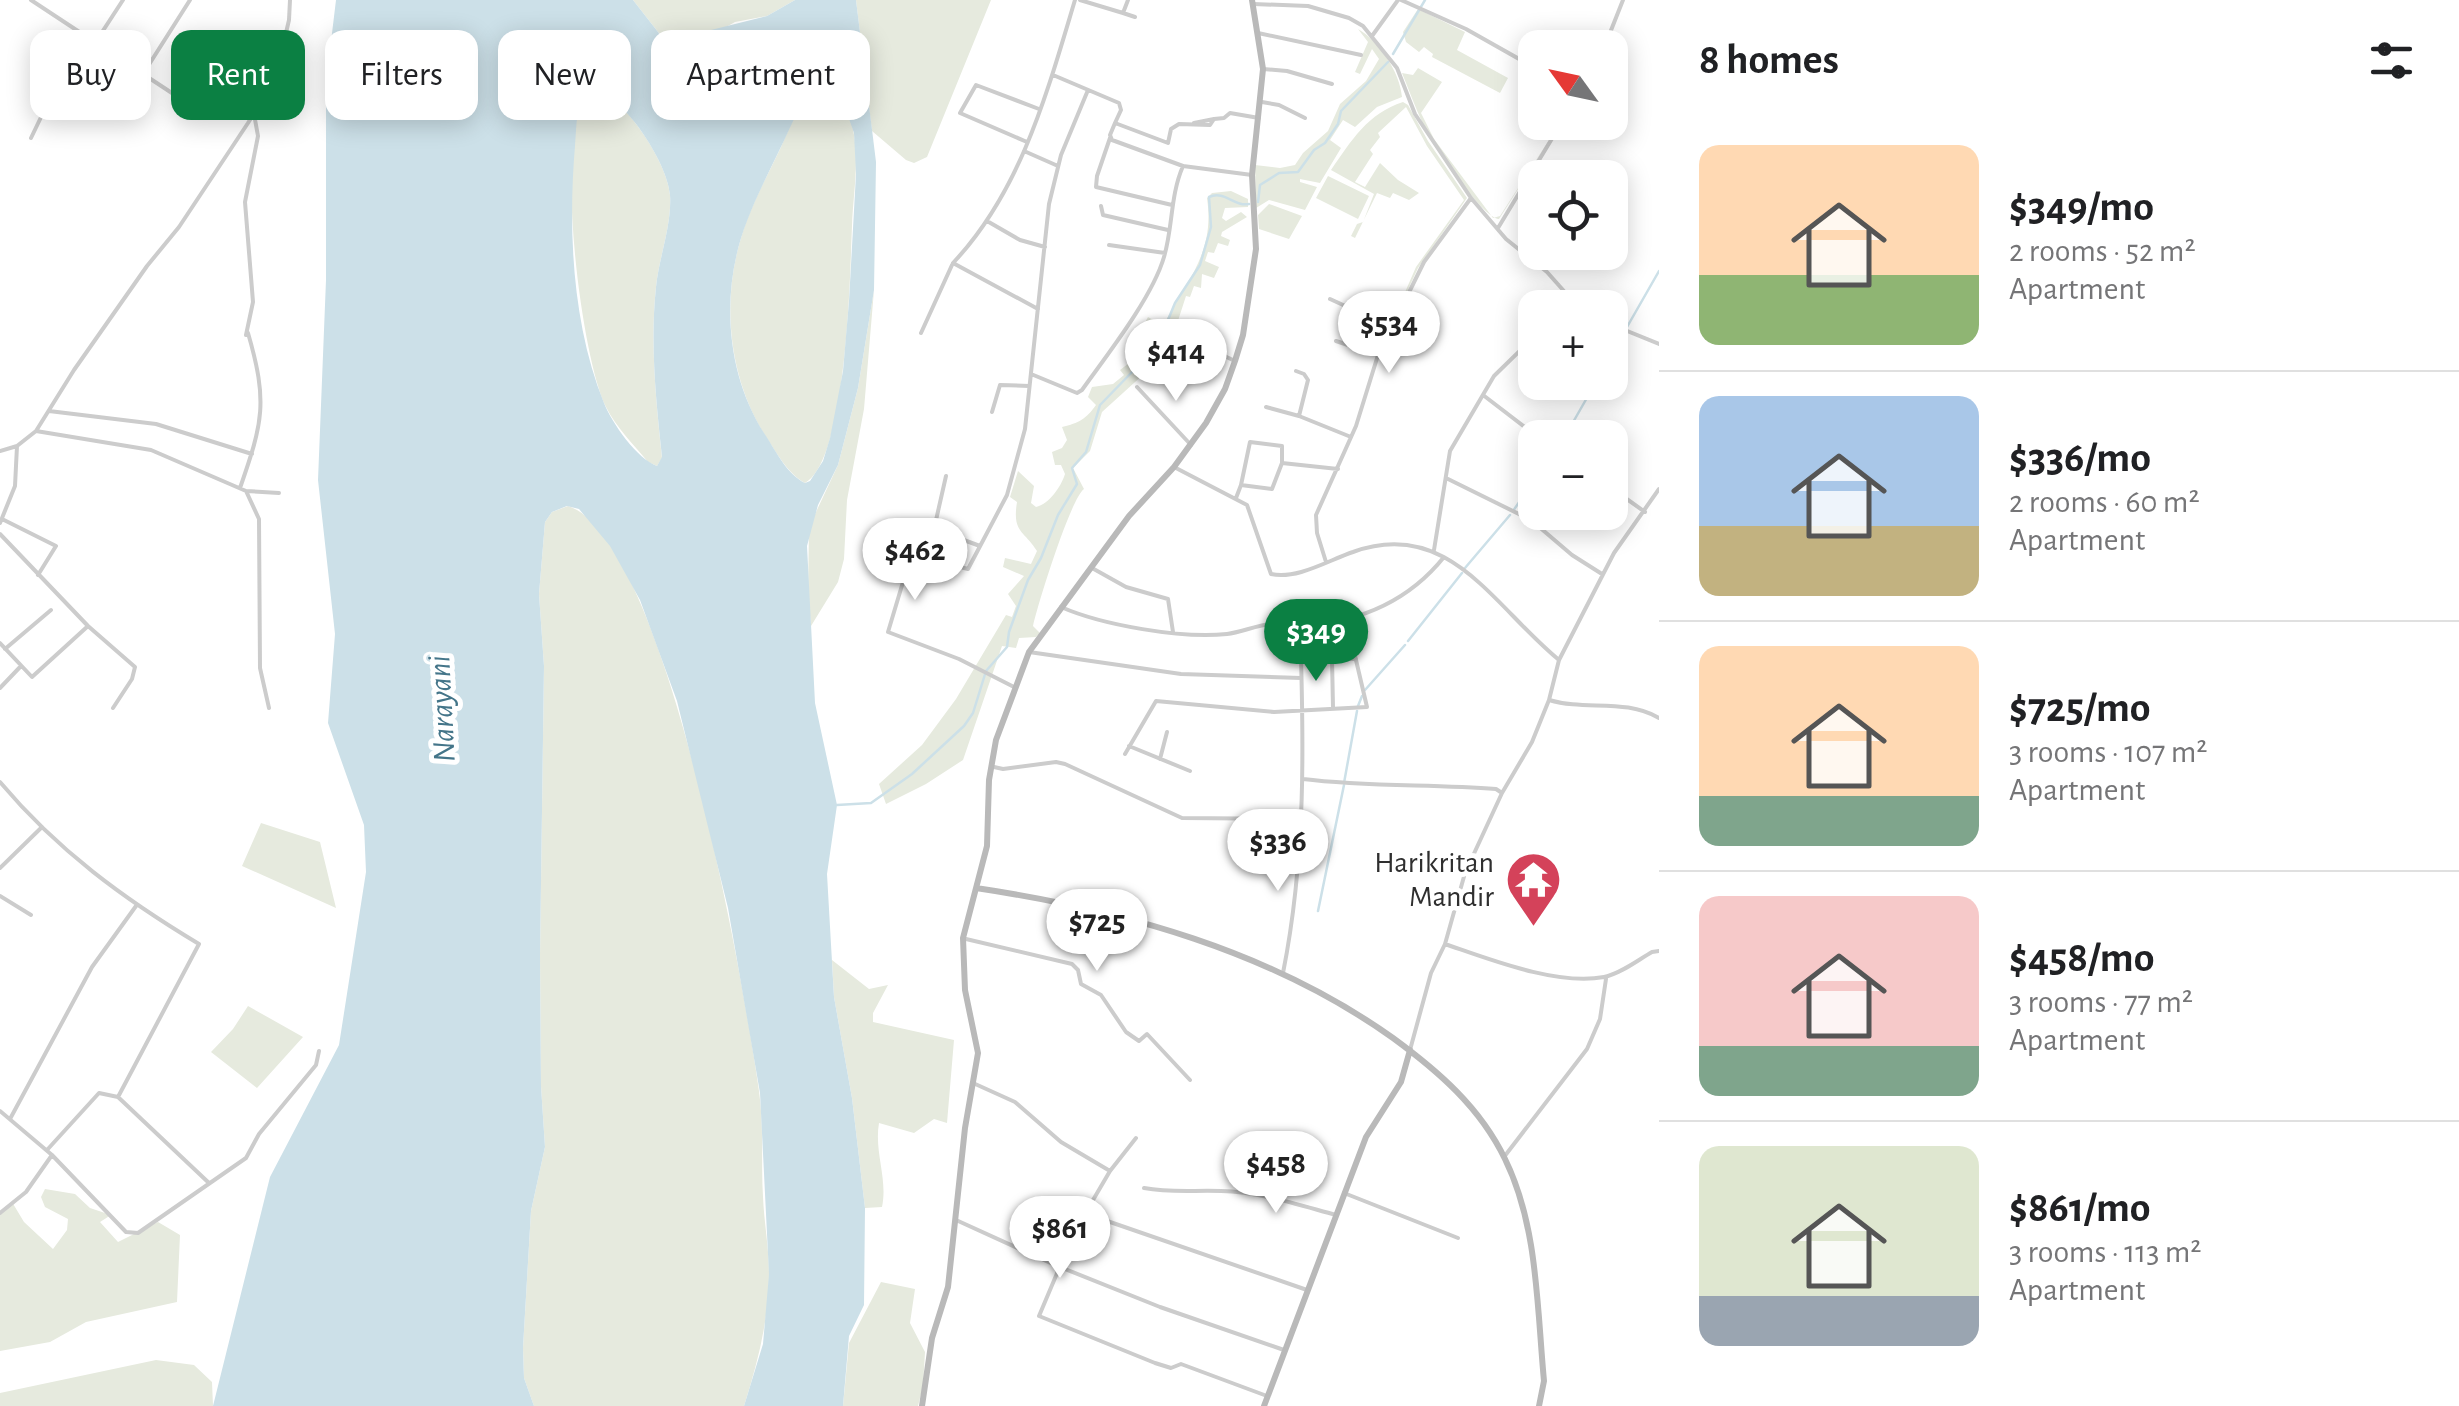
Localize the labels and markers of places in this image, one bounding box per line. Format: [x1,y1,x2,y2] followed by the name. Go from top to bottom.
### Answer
[1330,291,1448,376] pin: $534
[1117,319,1235,404] pin: $414
[856,518,974,603] pin: $462
[1257,599,1375,684] pin: $349
[1219,809,1337,894] pin: $336
[1374,848,1494,912] place label: Harikritan Mandir
[1503,849,1563,928] temple icon: Harikritan Mandir
[1038,889,1156,974] pin: $725
[1217,1131,1335,1216] pin: $458
[1001,1196,1119,1281] pin: $861

